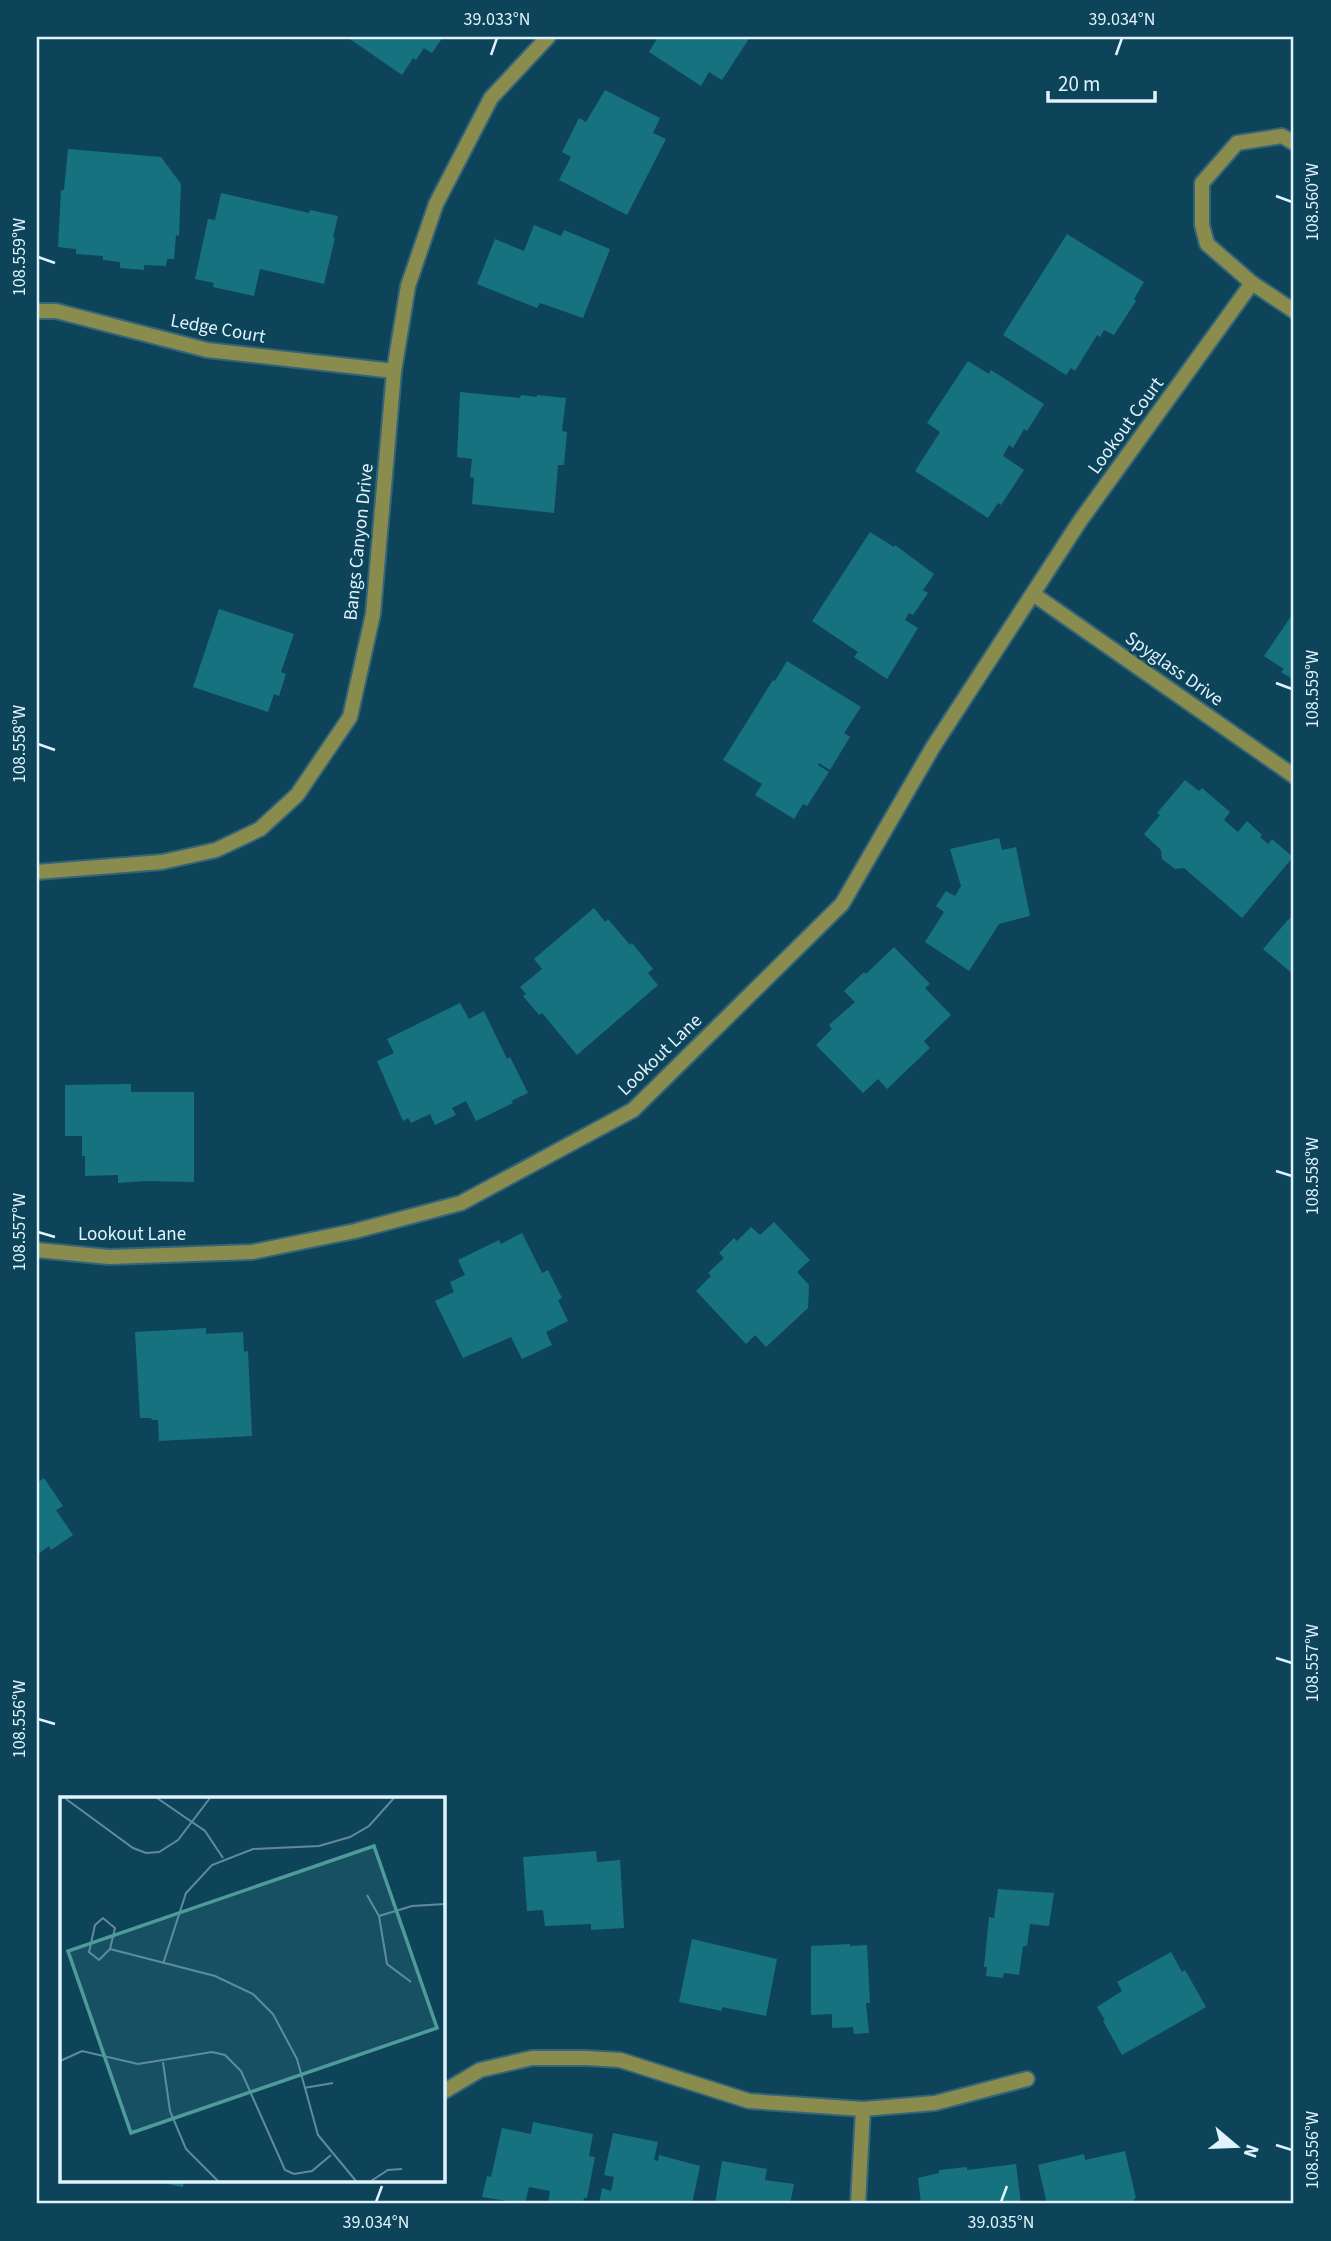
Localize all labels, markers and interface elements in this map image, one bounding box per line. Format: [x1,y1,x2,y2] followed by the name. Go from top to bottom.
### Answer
[464,7,530,32] text: 39.033°N
[1089,7,1155,32] text: 39.034°N
[1048,60,1154,104] scale bar
[1058,69,1100,99] text: 20 m
[1300,163,1325,241] text: 108.560°W
[7,218,32,296] text: 108.559°W
[168,307,268,351] street label: Ledge Court
[1082,371,1171,480] street label: Lookout Court
[337,462,381,622] street label: Bangs Canyon Drive
[1119,625,1229,713] street label: Spyglass Drive
[1300,650,1325,728] text: 108.559°W
[7,705,32,783] text: 108.558°W
[612,1008,708,1102] street label: Lookout Lane
[1300,1137,1325,1215] text: 108.558°W
[7,1193,32,1271] text: 108.557°W
[78,1221,186,1248] street label: Lookout Lane
[1300,1624,1325,1702] text: 108.557°W
[7,1680,32,1758] text: 108.556°W
[60,1797,444,2182] inset map
[1300,2111,1325,2189] text: 108.556°W
[1202,2112,1272,2182] north arrow
[1236,2141,1265,2161] text: N
[343,2210,409,2235] text: 39.034°N
[968,2210,1034,2235] text: 39.035°N

